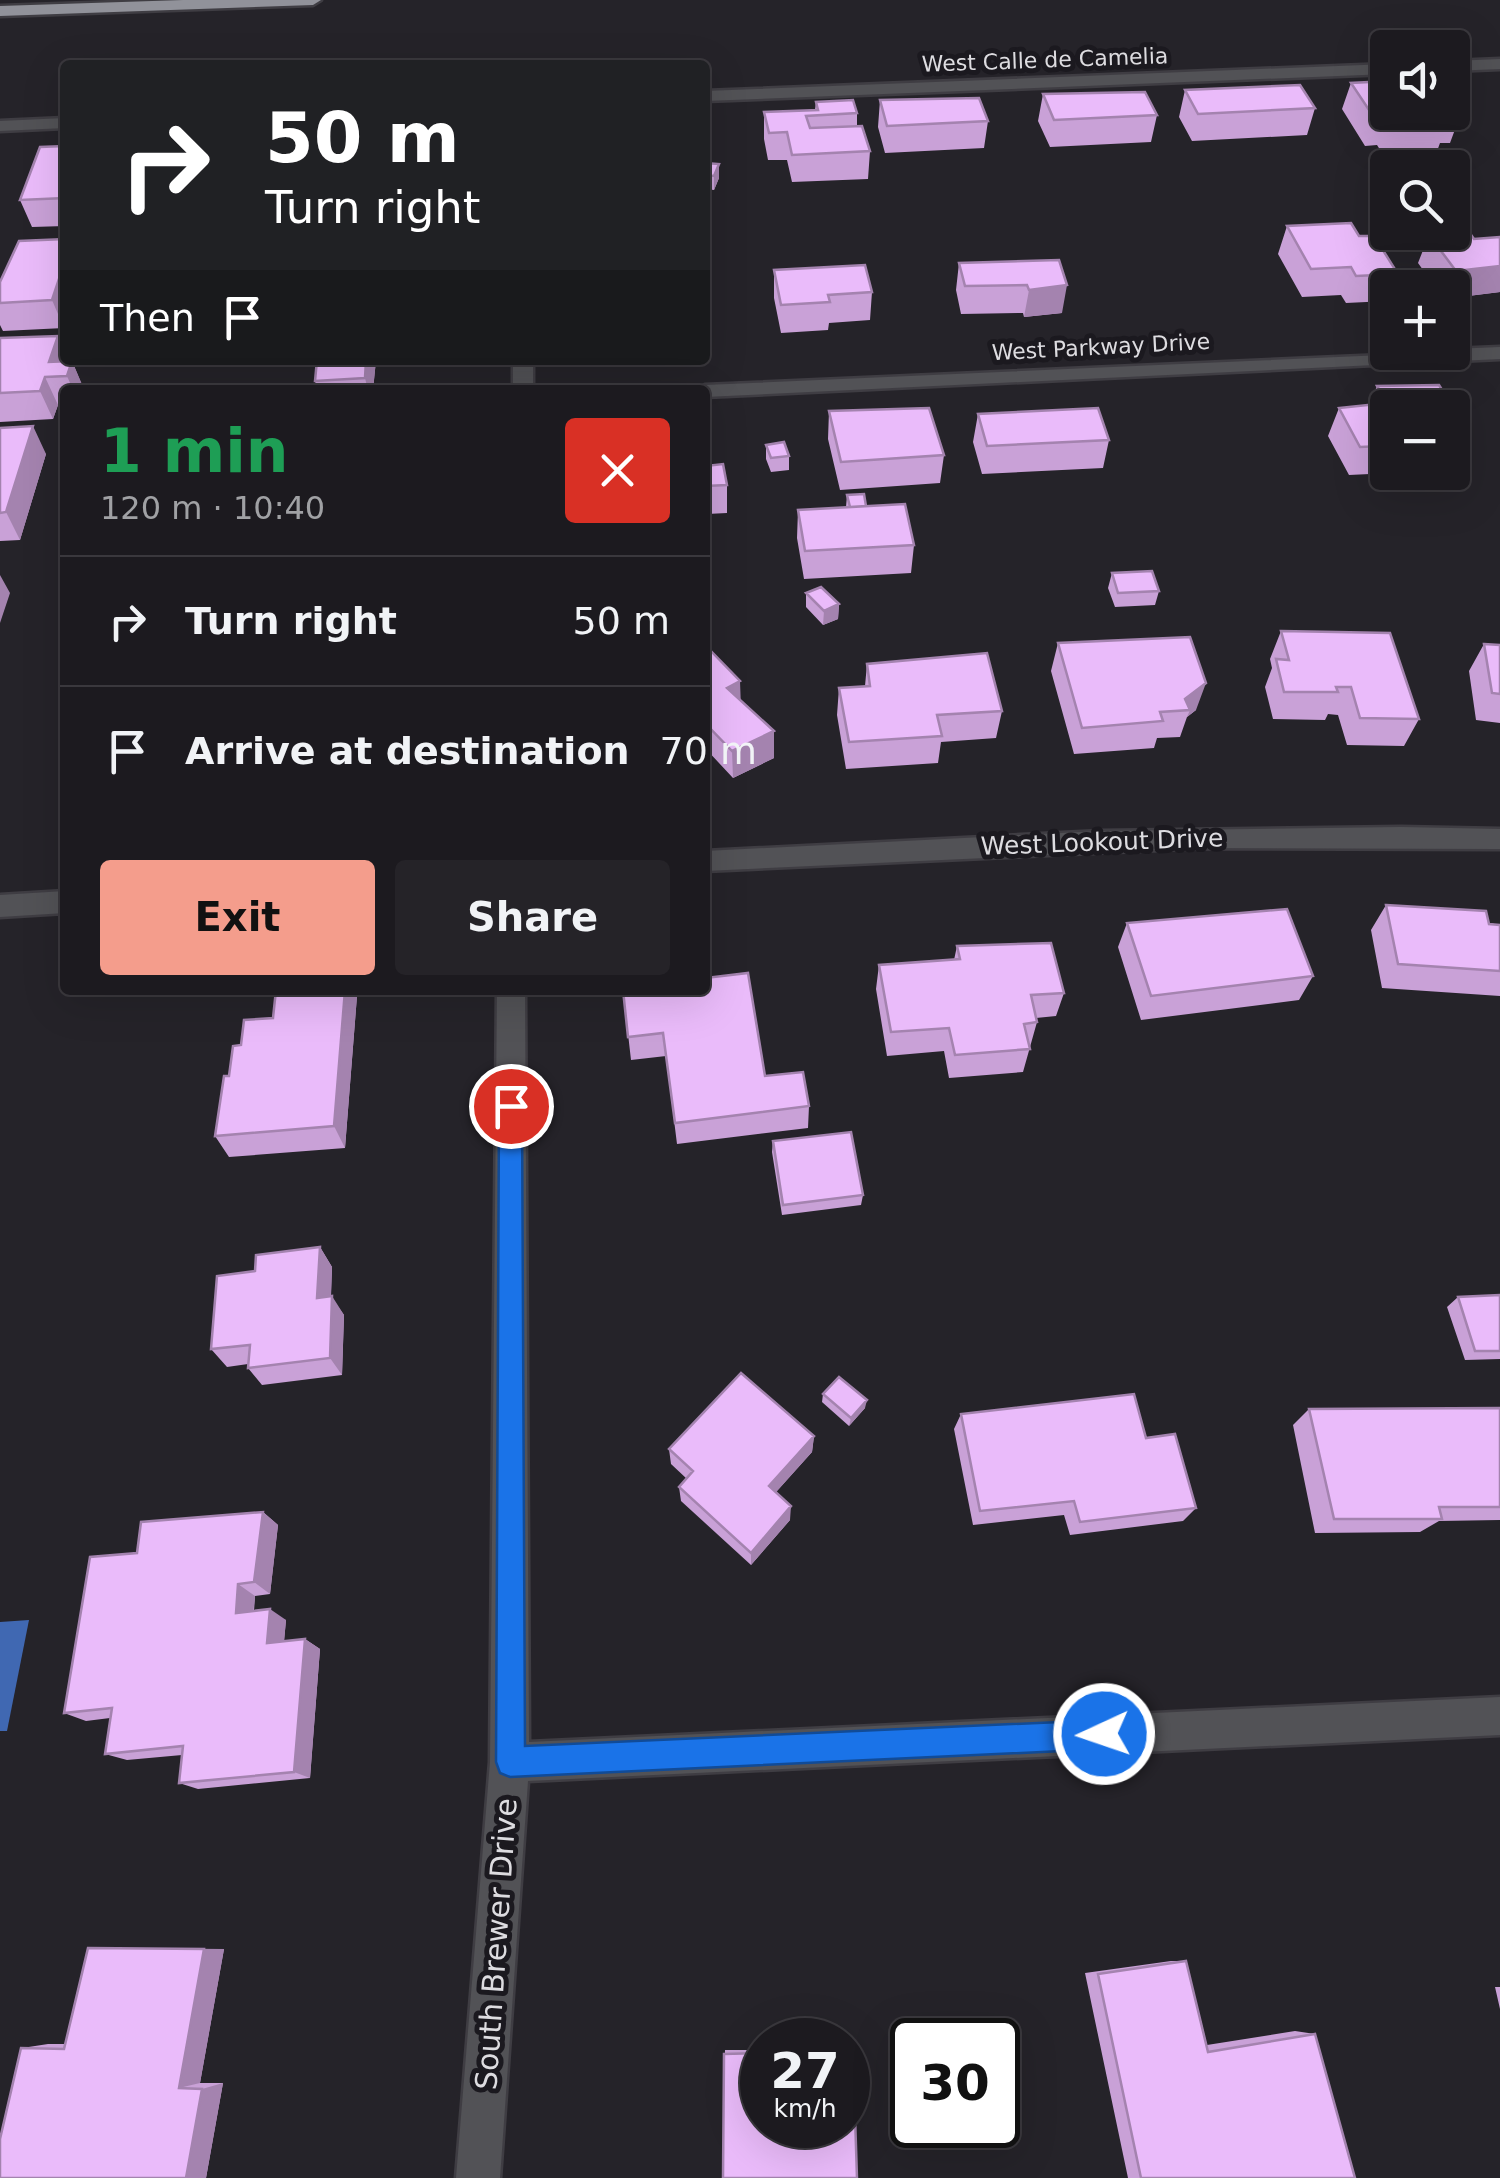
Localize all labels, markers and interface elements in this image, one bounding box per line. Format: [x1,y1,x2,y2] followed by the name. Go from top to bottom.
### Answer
[1370,30,1470,490] map controls
[1370,30,1470,130] button: sound
[921,43,1169,77] street label: West Calle de Camelia
[265,97,460,179] text: 50 m
[100,100,230,230] icon: right
[1370,150,1470,250] button: search
[265,181,480,234] text: Turn right
[1370,270,1470,370] button: +
[215,290,270,345] icon: arrive
[100,296,195,340] text: Then
[991,329,1211,365] street label: West Parkway Drive
[1370,390,1470,490] button: −
[100,416,288,486] text: 1 min
[565,418,670,523] button: close
[100,489,325,527] text: 120 m · 10:40
[100,594,155,649] icon: right
[185,599,397,643] text: Turn right
[573,599,670,643] text: 50 m
[100,724,155,779] icon: arrive
[185,729,630,773] text: Arrive at destination
[660,729,757,773] text: 70 m
[980,823,1224,861] street label: West Lookout Drive
[100,860,375,975] button: Exit
[395,860,670,975] button: Share
[469,1064,554,1149] pin
[484,1079,539,1134] icon: arrive
[1052,1682,1156,1786] position arrow
[468,1797,524,2091] street label: South Brewer Drive
[890,2018,1020,2148] speed limit sign: 30
[770,2042,840,2100] text: 27
[773,2094,837,2123] text: km/h

